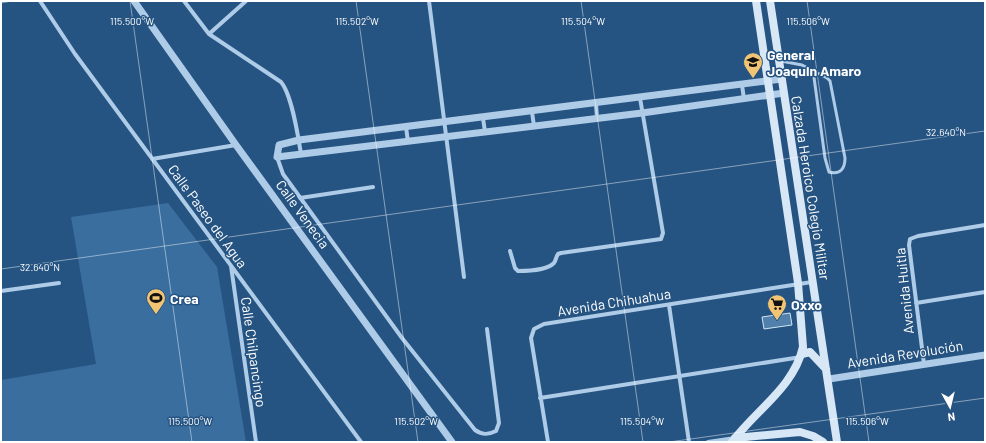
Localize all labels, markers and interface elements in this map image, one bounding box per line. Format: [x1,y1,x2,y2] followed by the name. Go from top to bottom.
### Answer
[110,15,154,27] text: 115.500°W
[335,15,379,27] text: 115.502°W
[561,15,605,27] text: 115.504°W
[786,15,830,27] text: 115.506°W
[767,46,862,79] place label: General Joaquin Amaro
[742,51,764,79] school or university icon: General Joaquin Amaro
[788,95,834,281] street label: Calzada Heroico Colegio Militar
[926,126,966,138] text: 32.640°N
[165,161,251,271] street label: Calle Paseo del Agua
[273,177,333,251] street label: Calle Venecia
[891,247,917,335] street label: Avenida Huitla
[20,261,60,273] text: 32.640°N
[556,285,672,319] street label: Avenida Chihuahua
[145,287,167,315] sports icon: Crea
[170,290,199,307] place label: Crea
[766,293,788,321] supermarket icon: Oxxo
[238,296,270,408] street label: Calle Chilpancingo
[791,296,822,313] place label: Oxxo
[846,336,964,372] street label: Avenida Revolución
[930,387,970,427] north arrow
[947,410,956,424] text: N
[168,415,212,427] text: 115.500°W
[394,415,438,427] text: 115.502°W
[620,415,664,427] text: 115.504°W
[845,415,889,427] text: 115.506°W

